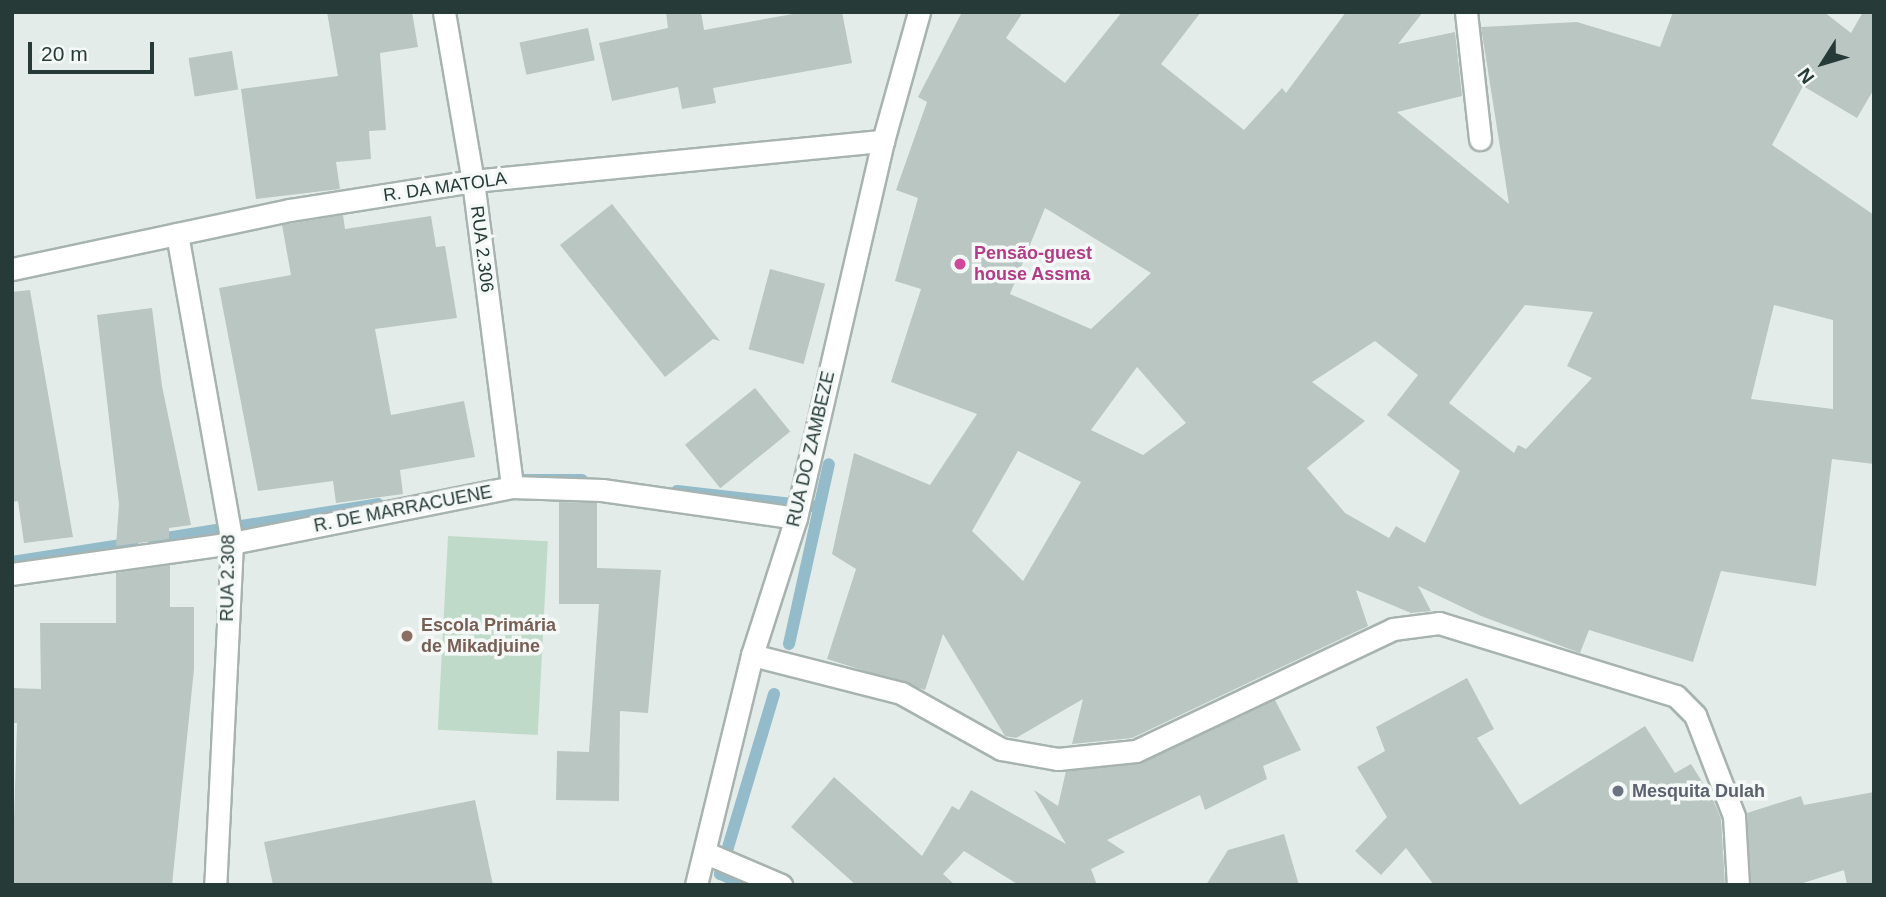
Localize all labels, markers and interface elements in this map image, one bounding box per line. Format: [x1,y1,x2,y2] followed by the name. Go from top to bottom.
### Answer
[32,28,158,72] scale bar
[1788,28,1858,98] north arrow
[41,42,88,65] text: 20 m
[1793,64,1818,88] text: N
[381,168,509,206] street label: R. DA MATOLA
[466,204,498,294] street label: RUA 2.306
[974,243,1092,286] place label: Pensão-guest house Assma
[952,256,968,272] marker: Pensão-guest house Assma
[782,369,840,529] street label: RUA DO ZAMBEZE
[312,481,494,537] street label: R. DE MARRACUENE
[216,534,240,622] street label: RUA 2.308
[421,615,556,658] place label: Escola Primária de Mikadjuine
[399,628,415,644] marker: Escola Primária de Mikadjuine
[1632,780,1765,802] place label: Mesquita Dulah
[1610,783,1626,799] marker: Mesquita Dulah

